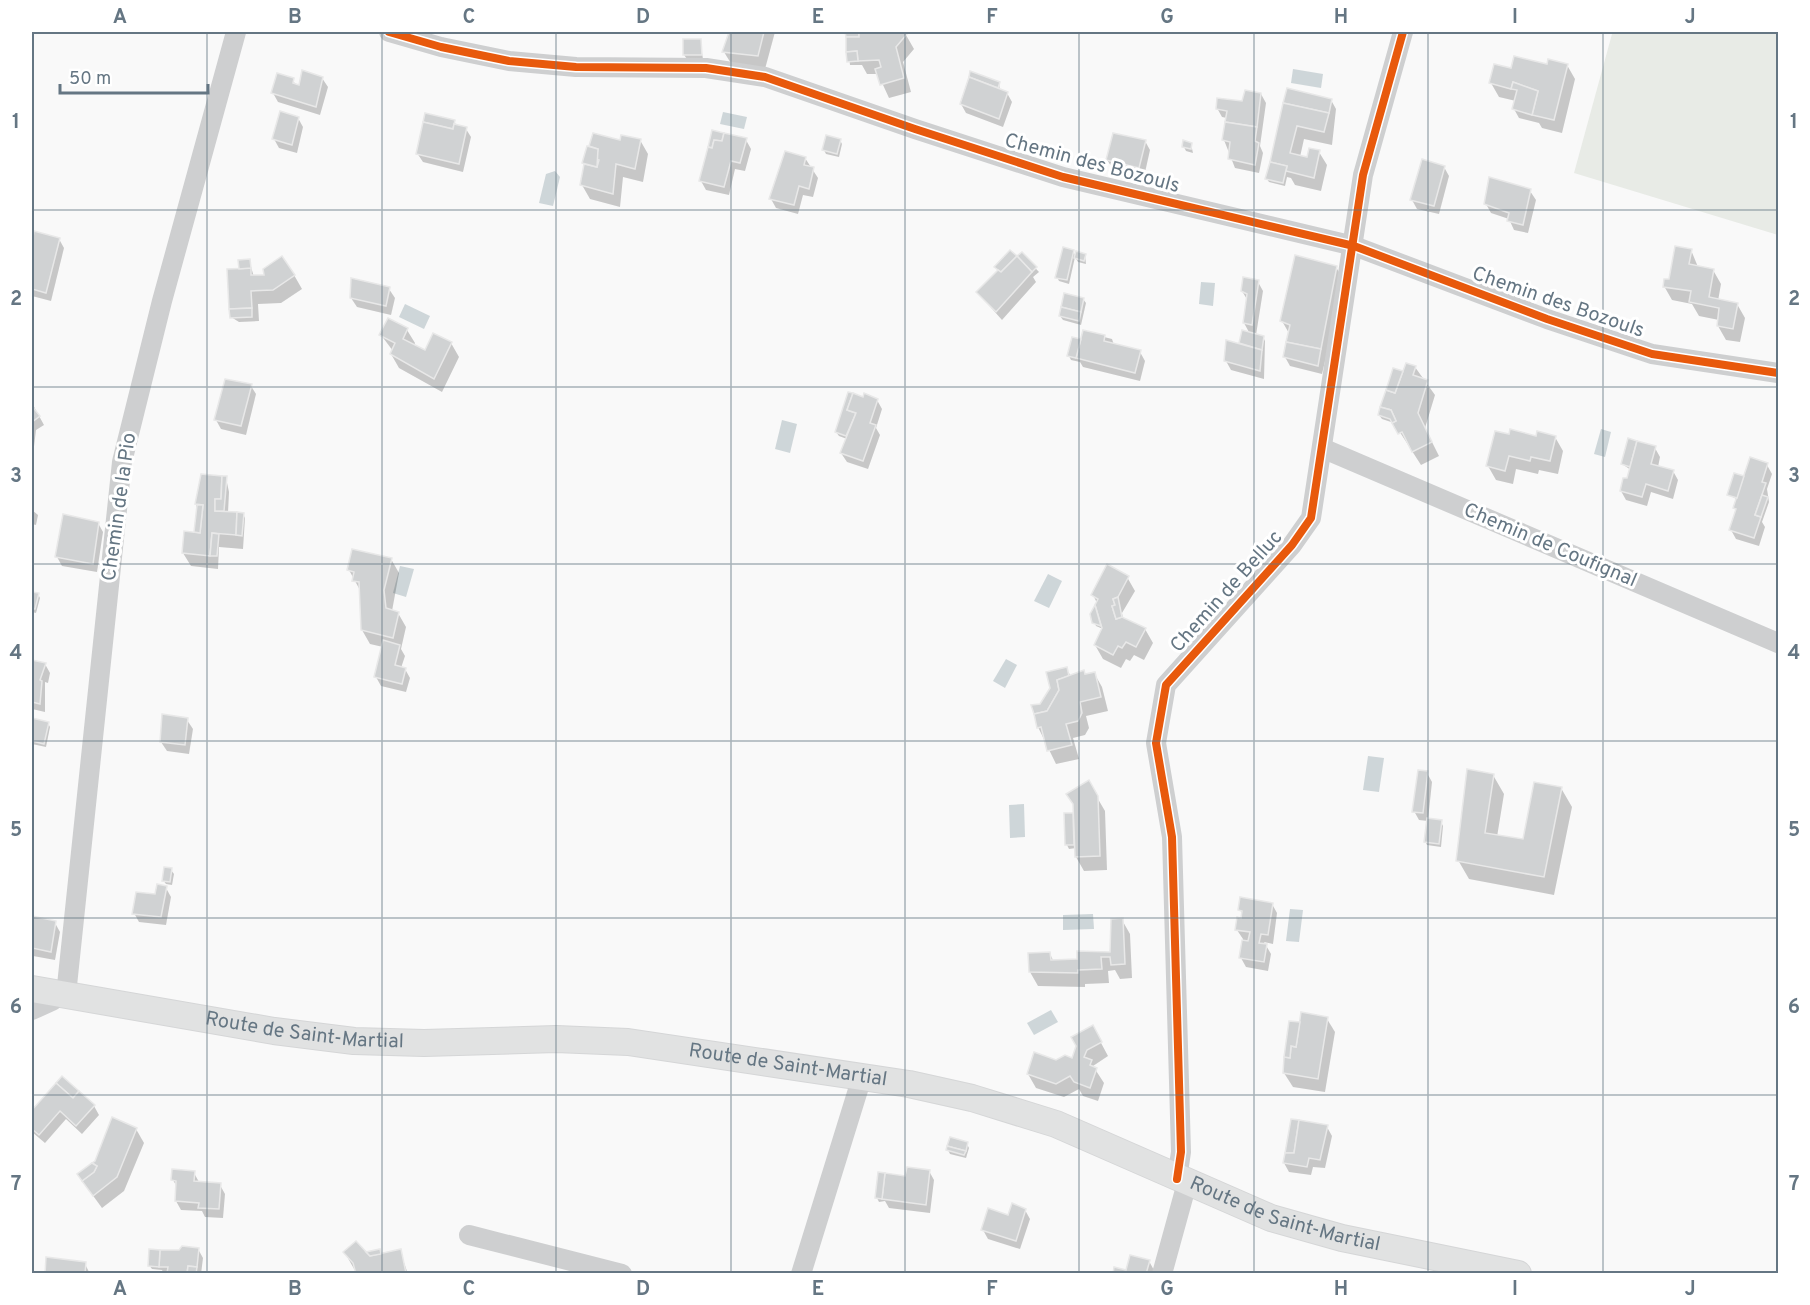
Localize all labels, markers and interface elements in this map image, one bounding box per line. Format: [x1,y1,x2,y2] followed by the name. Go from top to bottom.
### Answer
[113,5,127,31] text: A
[288,5,302,31] text: B
[463,5,475,31] text: C
[636,5,650,31] text: D
[812,5,824,31] text: E
[986,5,998,31] text: F
[1160,5,1174,31] text: G
[1334,5,1348,31] text: H
[1512,5,1518,31] text: I
[1684,5,1696,31] text: J
[60,57,208,95] scale bar
[69,68,111,91] text: 50 m
[12,110,20,136] text: 1
[1790,110,1798,136] text: 1
[1001,128,1183,200] street label: Chemin des Bozouls
[1468,261,1648,345] street label: Chemin des Bozouls
[10,287,22,313] text: 2
[1788,287,1800,313] text: 2
[97,431,143,583] street label: Chemin de la Pio
[10,464,22,490] text: 3
[1788,464,1800,490] text: 3
[1459,498,1641,594] street label: Chemin de Coufignal
[1165,525,1289,659] street label: Chemin de Belluc
[10,641,22,667] text: 4
[1788,641,1800,667] text: 4
[10,818,22,844] text: 5
[1788,818,1800,844] text: 5
[10,995,22,1021] text: 6
[1788,995,1800,1021] text: 6
[203,1006,404,1055] street label: Route de Saint-Martial
[687,1038,889,1094] street label: Route de Saint-Martial
[1185,1171,1383,1258] street label: Route de Saint-Martial
[11,1172,21,1198] text: 7
[1789,1172,1799,1198] text: 7
[113,1277,127,1303] text: A
[288,1277,302,1303] text: B
[463,1277,475,1303] text: C
[636,1277,650,1303] text: D
[812,1277,824,1303] text: E
[986,1277,998,1303] text: F
[1160,1277,1174,1303] text: G
[1334,1277,1348,1303] text: H
[1512,1277,1518,1303] text: I
[1684,1277,1696,1303] text: J

